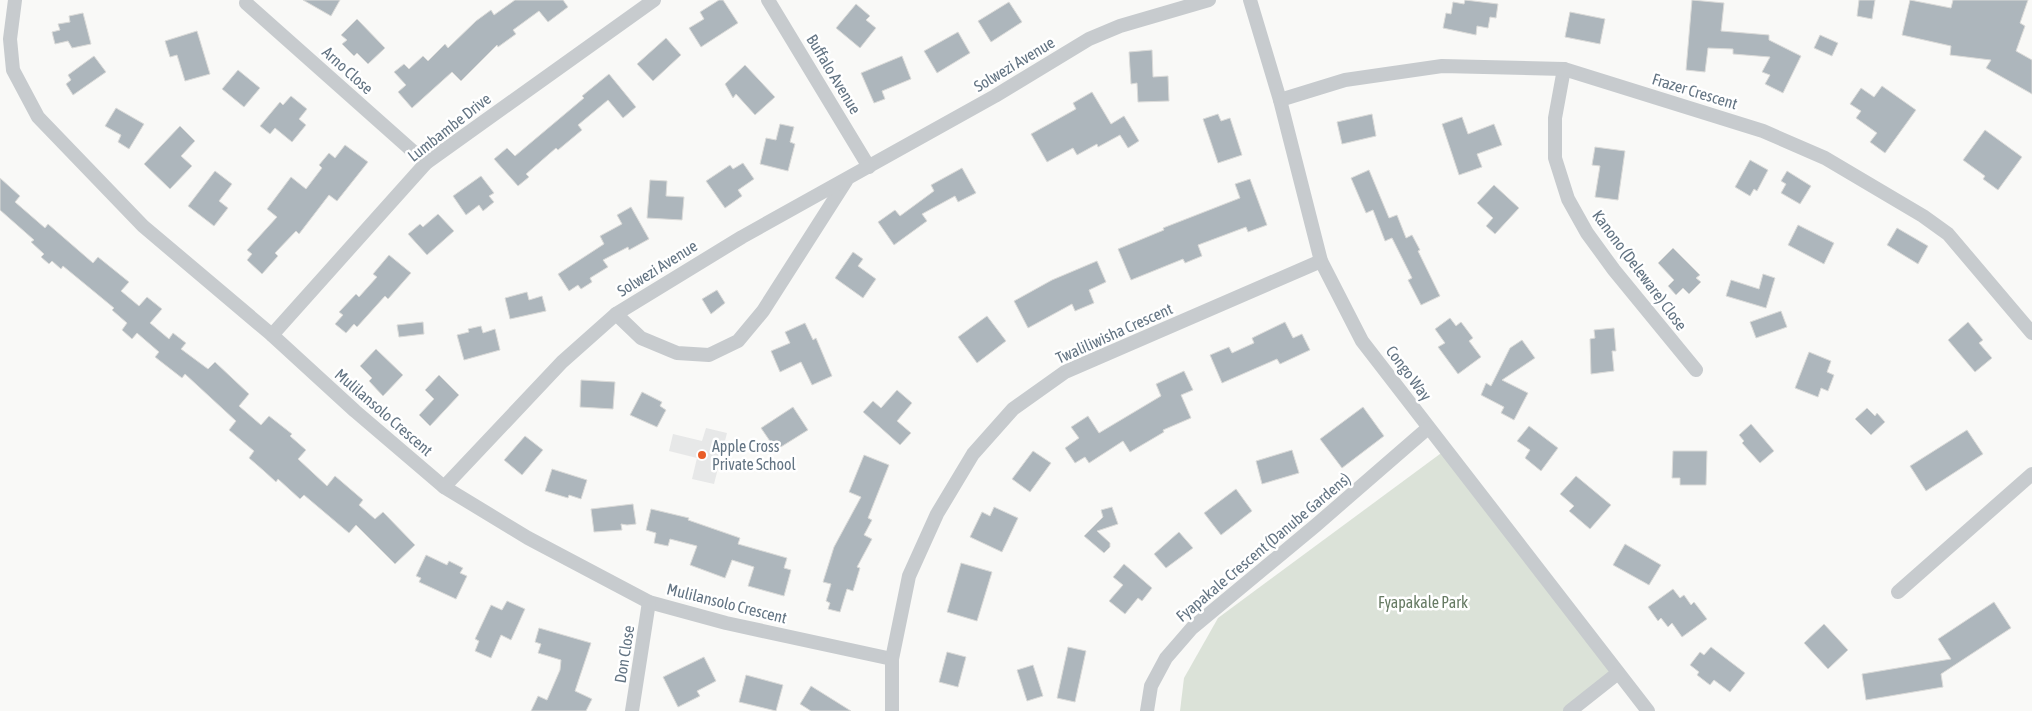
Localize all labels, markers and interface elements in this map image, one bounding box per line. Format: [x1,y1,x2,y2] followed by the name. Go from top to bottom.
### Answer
[803,31,865,117] street label: Buffalo Avenue
[970,33,1058,95] street label: Solwezi Avenue
[319,43,377,97] street label: Arno Close
[1650,70,1740,113] street label: Frazer Crescent
[404,89,494,165] street label: Lumbambe Drive
[1588,206,1691,334] street label: Kanono (Deleware) Close
[614,236,700,300] street label: Solwezi Avenue
[1053,299,1175,367] street label: Twaliliwisha Crescent
[1382,342,1436,405] street label: Congo Way
[332,365,437,459] street label: Mulilansolo Crescent
[712,437,796,473] place label: Apple Cross Private School
[696,449,708,461] marker: Apple Cross Private School
[1172,469,1354,626] street label: Fyapakale Crescent (Danube Gardens)
[665,579,789,627] street label: Mulilansolo Crescent
[1378,593,1468,612] park label: Fyapakale Park
[611,624,637,684] street label: Don Close

